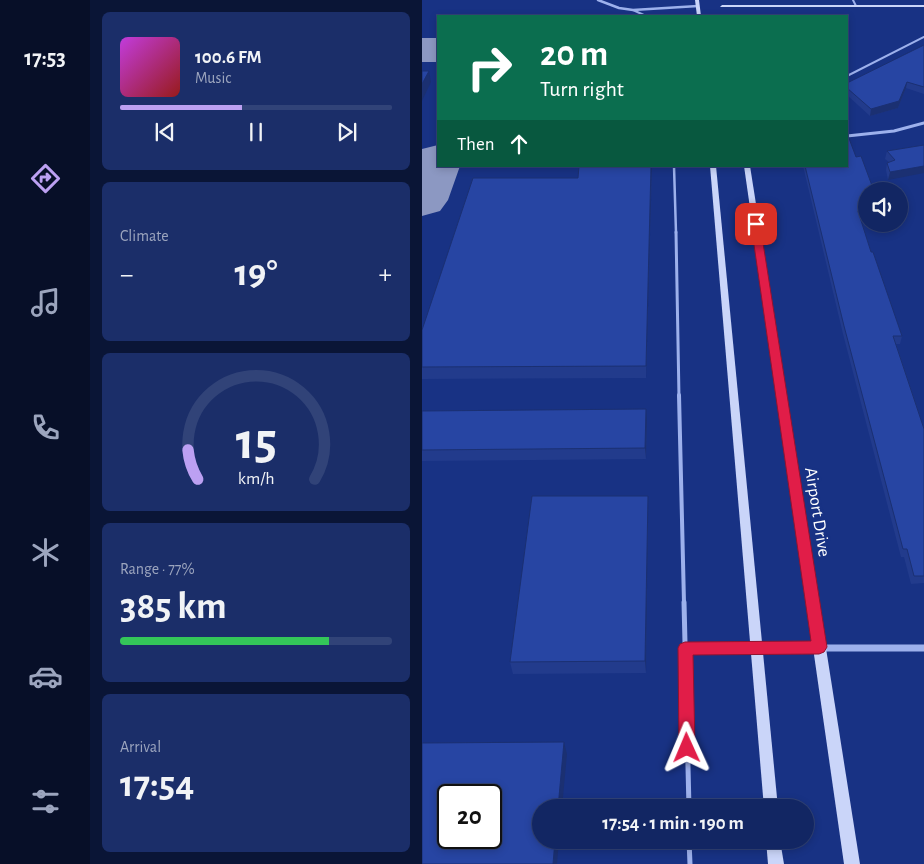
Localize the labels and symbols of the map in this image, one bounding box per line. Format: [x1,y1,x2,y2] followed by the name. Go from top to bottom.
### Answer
[735,203,777,245] pin
[801,466,833,558] street label: Airport Drive
[660,721,712,773] position arrow
[437,784,502,849] speed limit sign: 20

